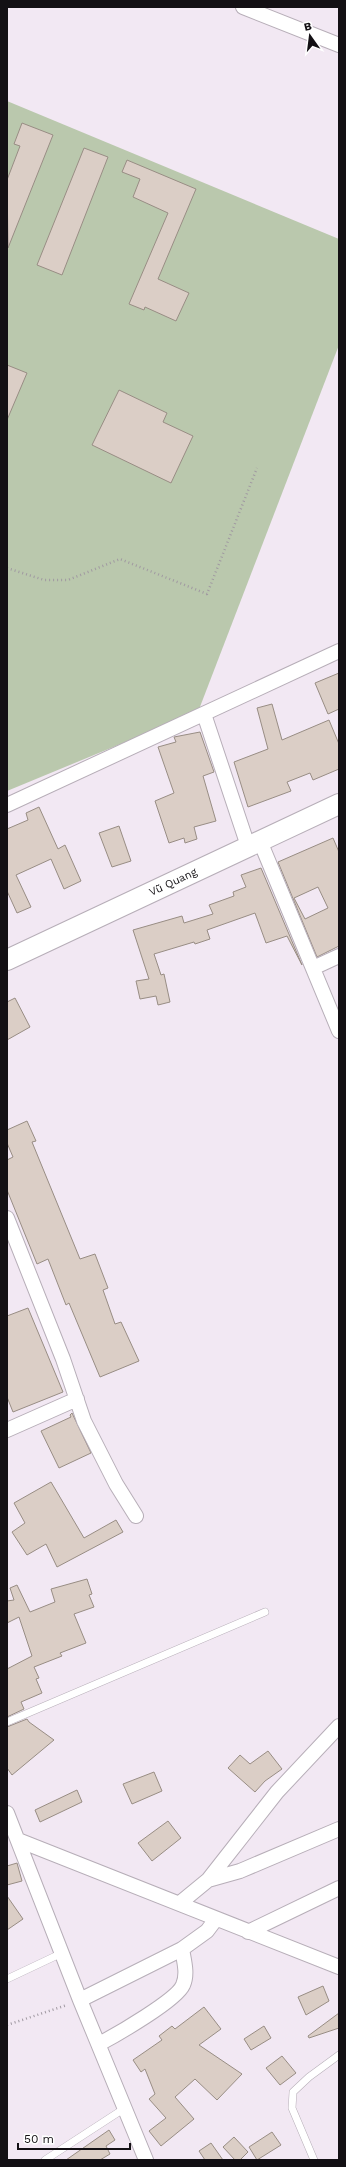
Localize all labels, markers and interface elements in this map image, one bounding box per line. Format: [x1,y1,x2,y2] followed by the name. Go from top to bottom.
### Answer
[290,16,330,56] north arrow
[302,19,313,34] text: B
[147,865,199,899] street label: Vũ Quang
[18,2125,130,2151] scale bar
[24,2132,54,2146] text: 50 m

